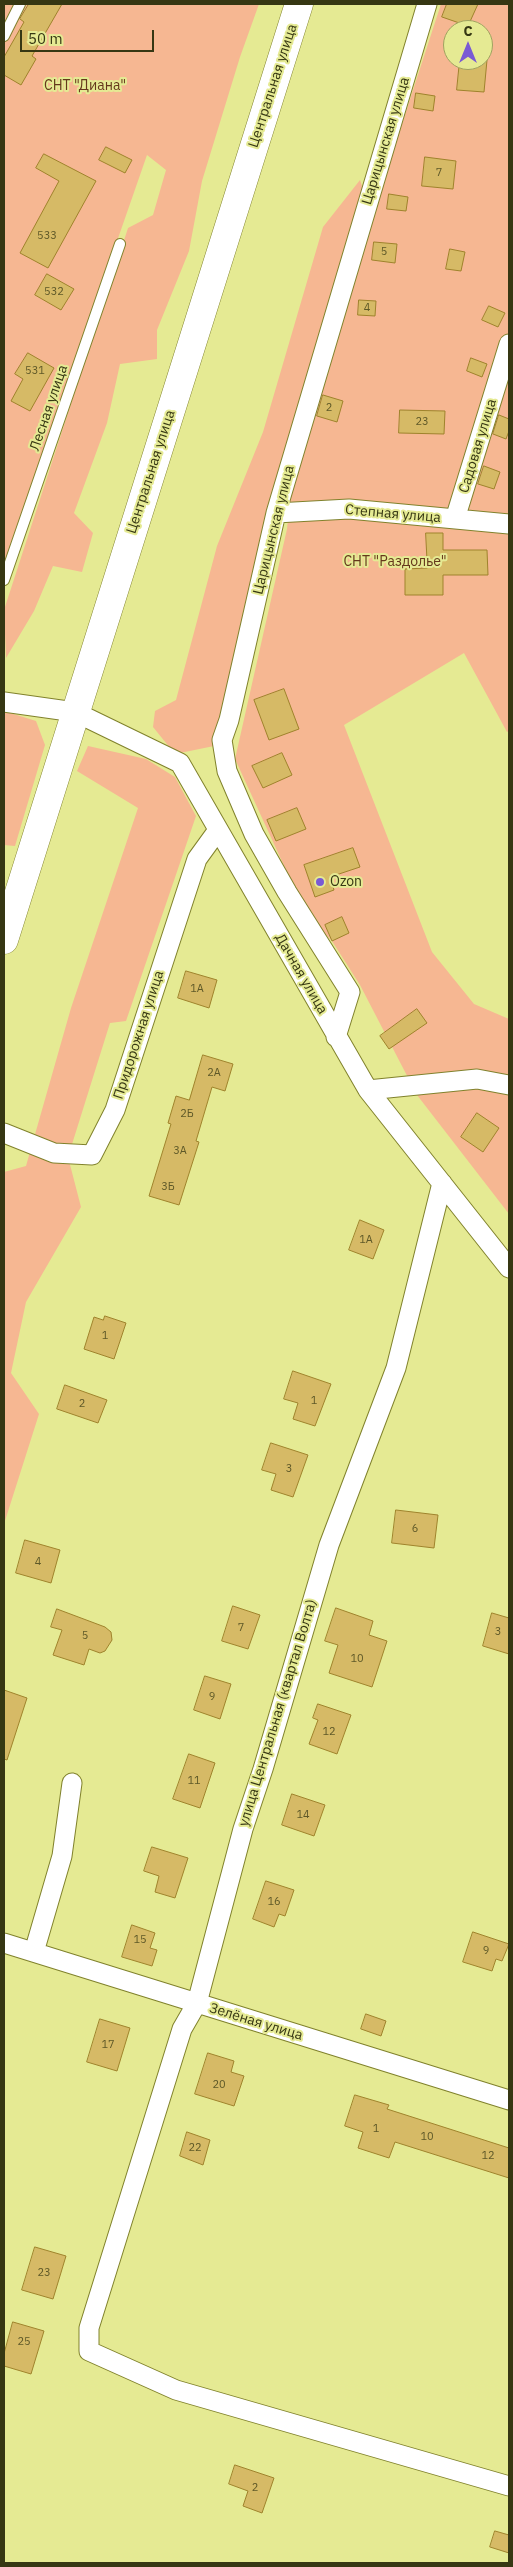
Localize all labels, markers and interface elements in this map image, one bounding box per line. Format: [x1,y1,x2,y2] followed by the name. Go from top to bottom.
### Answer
[22,20,156,52] scale bar
[443,20,493,70] north arrow
[245,22,301,150] street label: Центральная улица
[463,22,473,40] text: С
[28,29,63,48] text: 50 m
[359,75,413,207] street label: Царицынская улица
[44,78,126,94] park label: СНТ "Диана"
[436,166,442,180] house number: 7
[37,229,57,243] house number: 533
[381,245,387,259] house number: 5
[44,285,64,299] house number: 532
[364,301,370,315] house number: 4
[26,363,72,453] street label: Лесная улица
[25,364,45,378] house number: 531
[456,397,500,495] street label: Садовая улица
[326,401,332,415] house number: 2
[123,408,179,536] street label: Центральная улица
[415,415,429,429] house number: 23
[250,464,298,596] street label: Царицынская улица
[344,501,442,527] street label: Степная улица
[343,554,447,570] park label: СНТ "Раздолье"
[330,874,362,890] place label: Ozon
[314,876,326,888] marker: Ozon
[271,931,331,1017] street label: Дачная улица
[110,969,168,1101] street label: Придорожная улица
[190,982,204,996] house number: 1А
[207,1066,221,1080] house number: 2А
[180,1107,194,1121] house number: 2Б
[173,1144,187,1158] house number: 3А
[161,1180,175,1194] house number: 3Б
[359,1233,373,1247] house number: 1А
[102,1329,108,1343] house number: 1
[311,1394,317,1408] house number: 1
[79,1397,85,1411] house number: 2
[286,1462,292,1476] house number: 3
[412,1522,418,1536] house number: 6
[35,1555,41,1569] house number: 4
[235,1597,321,1829] street label: улица Центральная (квартал Волта)
[238,1621,244,1635] house number: 7
[495,1625,501,1639] house number: 3
[82,1629,88,1643] house number: 5
[350,1652,364,1666] house number: 10
[209,1690,215,1704] house number: 9
[322,1725,336,1739] house number: 12
[187,1774,201,1788] house number: 11
[296,1808,310,1822] house number: 14
[267,1895,281,1909] house number: 16
[133,1933,147,1947] house number: 15
[483,1944,489,1958] house number: 9
[207,2000,305,2044] street label: Зелёная улица
[101,2038,115,2052] house number: 17
[212,2078,226,2092] house number: 20
[373,2122,379,2136] house number: 1
[420,2130,434,2144] house number: 10
[188,2141,202,2155] house number: 22
[481,2149,495,2163] house number: 12
[37,2266,51,2280] house number: 23
[17,2335,31,2349] house number: 25
[252,2481,258,2495] house number: 2

